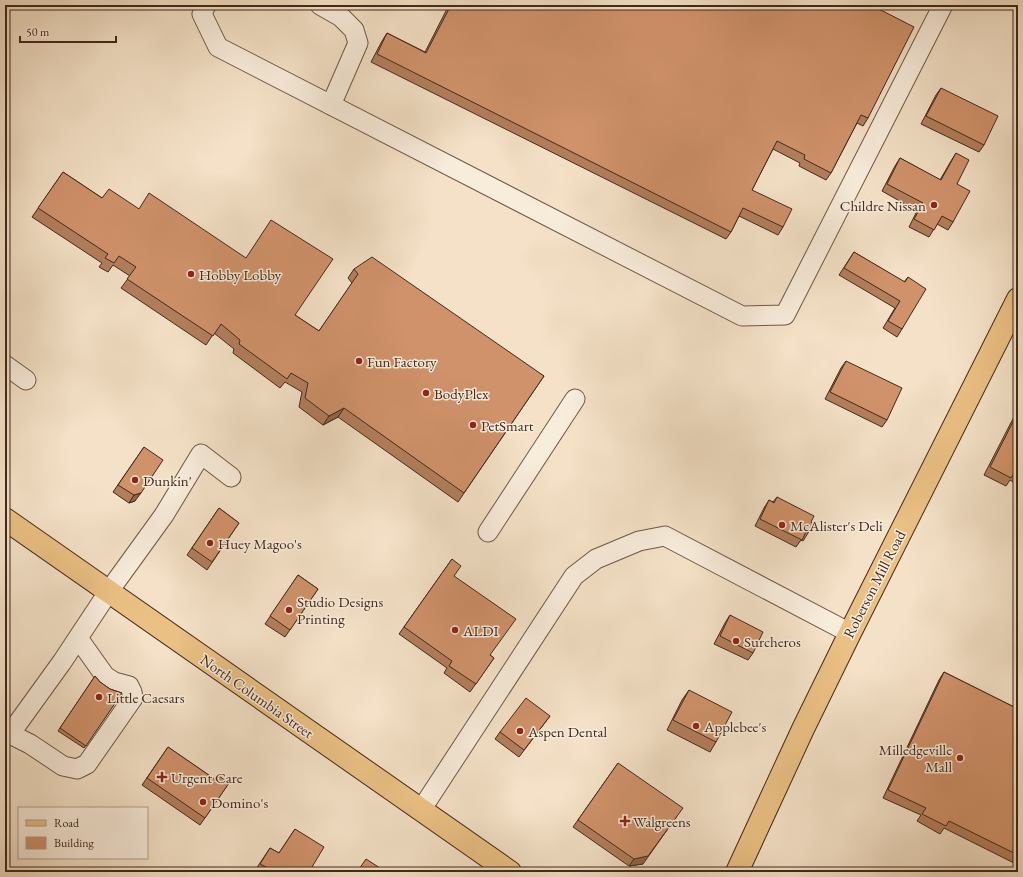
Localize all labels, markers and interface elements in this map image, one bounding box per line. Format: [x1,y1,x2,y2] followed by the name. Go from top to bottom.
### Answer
[20,18,116,44] scale bar
[26,24,50,40] text: 50 m
[840,196,926,215] place label: Childre Nissan
[929,200,939,210] marker: Childre Nissan
[199,265,281,284] place label: Hobby Lobby
[186,269,196,279] marker: Hobby Lobby
[367,352,437,371] place label: Fun Factory
[354,356,364,366] marker: Fun Factory
[434,384,489,403] place label: BodyPlex
[421,388,431,398] marker: BodyPlex
[481,416,534,435] place label: PetSmart
[468,420,478,430] marker: PetSmart
[143,471,192,490] place label: Dunkin'
[130,475,140,485] marker: Dunkin'
[790,516,883,535] place label: McAlister's Deli
[777,520,787,530] marker: McAlister's Deli
[839,526,910,641] street label: Roberson Mill Road
[218,534,302,553] place label: Huey Magoo's
[205,538,215,548] marker: Huey Magoo's
[297,592,383,628] place label: Studio Designs Printing
[284,605,294,615] marker: Studio Designs Printing
[462,621,499,640] place label: ALDI
[450,625,460,635] marker: ALDI
[744,632,801,651] place label: Surcheros
[731,636,741,646] marker: Surcheros
[197,650,318,742] street label: North Columbia Street
[107,688,185,707] place label: Little Caesars
[94,692,104,702] marker: Little Caesars
[703,717,766,736] place label: Applebee's
[691,721,701,731] marker: Applebee's
[527,722,608,741] place label: Aspen Dental
[515,726,525,736] marker: Aspen Dental
[879,740,952,776] place label: Milledgeville Mall
[955,753,965,763] marker: Milledgeville Mall
[171,768,243,787] place label: Urgent Care
[156,771,168,783] marker: Urgent Care
[211,793,268,812] place label: Domino's
[198,797,208,807] marker: Domino's
[18,807,148,859] legend
[633,812,691,831] place label: Walgreens
[54,815,80,831] text: Road
[620,816,630,826] marker: Walgreens
[54,835,95,851] text: Building

